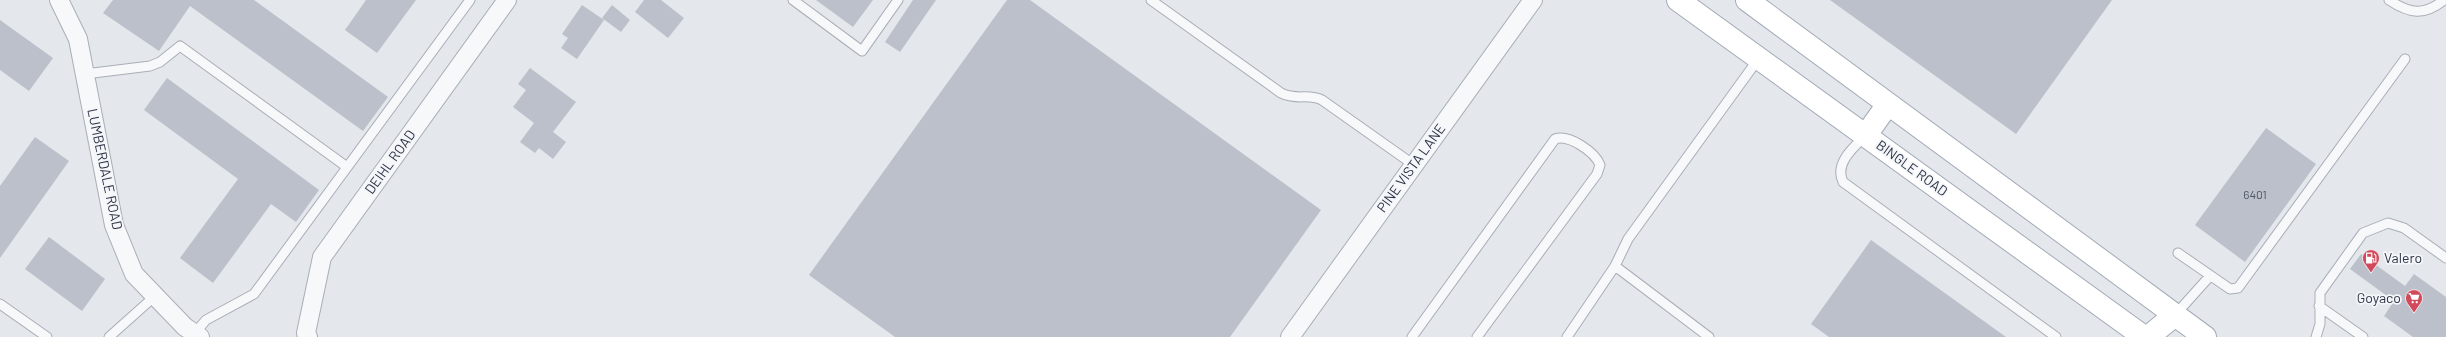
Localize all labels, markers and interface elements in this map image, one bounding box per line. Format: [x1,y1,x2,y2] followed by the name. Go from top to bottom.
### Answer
[84,107,127,231] street label: LUMBERDALE ROAD
[1373,120,1448,215] street label: PINE VISTA LANE
[361,126,419,197] street label: DEIHL ROAD
[1873,136,1951,199] street label: BINGLE ROAD
[2243,187,2267,201] house number: 6401
[2361,248,2381,273] fuel station icon: Valero
[2384,249,2422,266] place label: Valero
[2404,288,2424,313] supermarket icon: Goyaco
[2357,289,2401,306] place label: Goyaco

